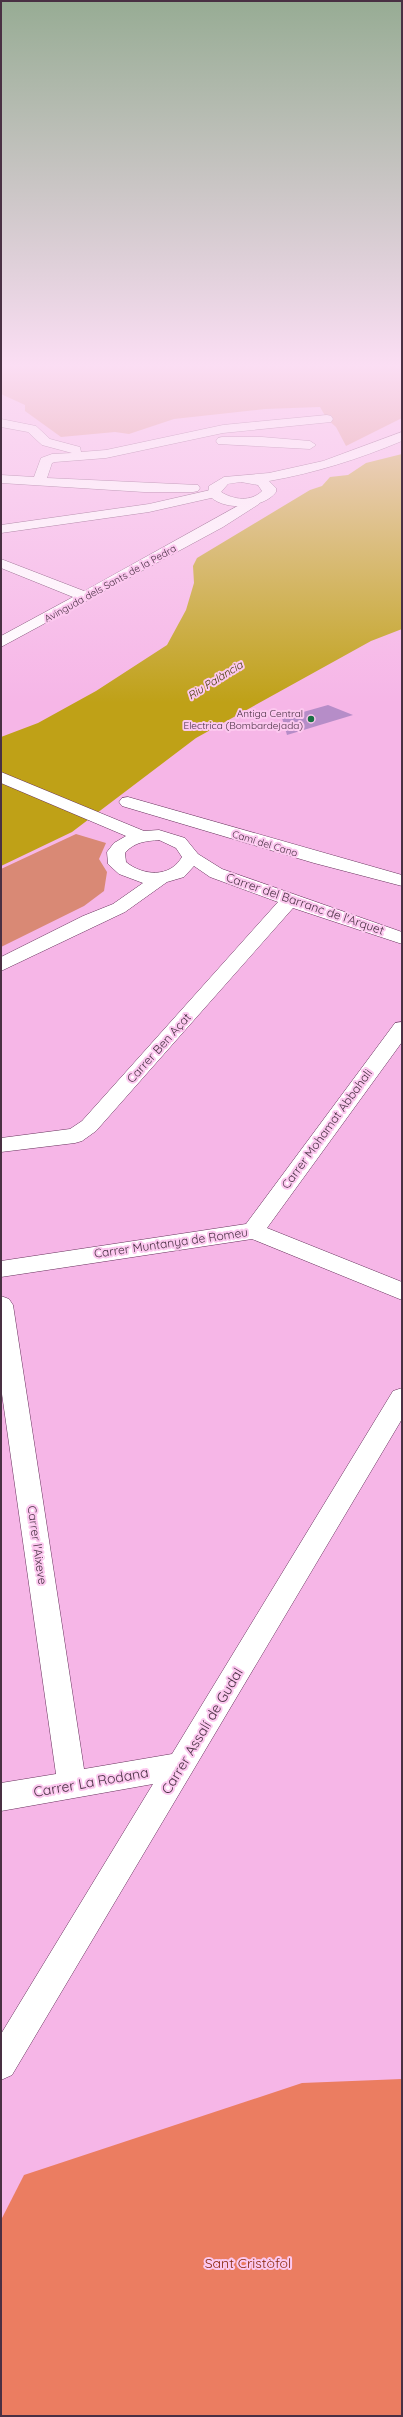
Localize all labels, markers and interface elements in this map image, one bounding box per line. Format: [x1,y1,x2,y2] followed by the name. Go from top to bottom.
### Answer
[42,542,179,625] street label: Avinguda dels Sants de la Pedra
[185,657,246,702] water label: Riu Palància
[183,707,303,732] place label: Antiga Central Electrica (Bombardejada)
[306,714,316,724] marker: Antiga Central Electrica (Bombardejada)
[231,827,299,860] street label: Camí del Cano
[224,869,386,938] street label: Carrer del Barranc de l'Arquet
[123,1010,194,1086] street label: Carrer Ben Açat
[278,1066,375,1192] street label: Carrer Mohamat Abbahali
[93,1224,249,1261] street label: Carrer Muntanya de Romeu
[25,1504,50,1586] street label: Carrer l'Aixeve
[157,1665,247,1797] street label: Carrer Assalí de Gudal
[32,1763,150,1801] street label: Carrer La Rodana
[205,2254,291,2272] park label: Sant Cristòfol

